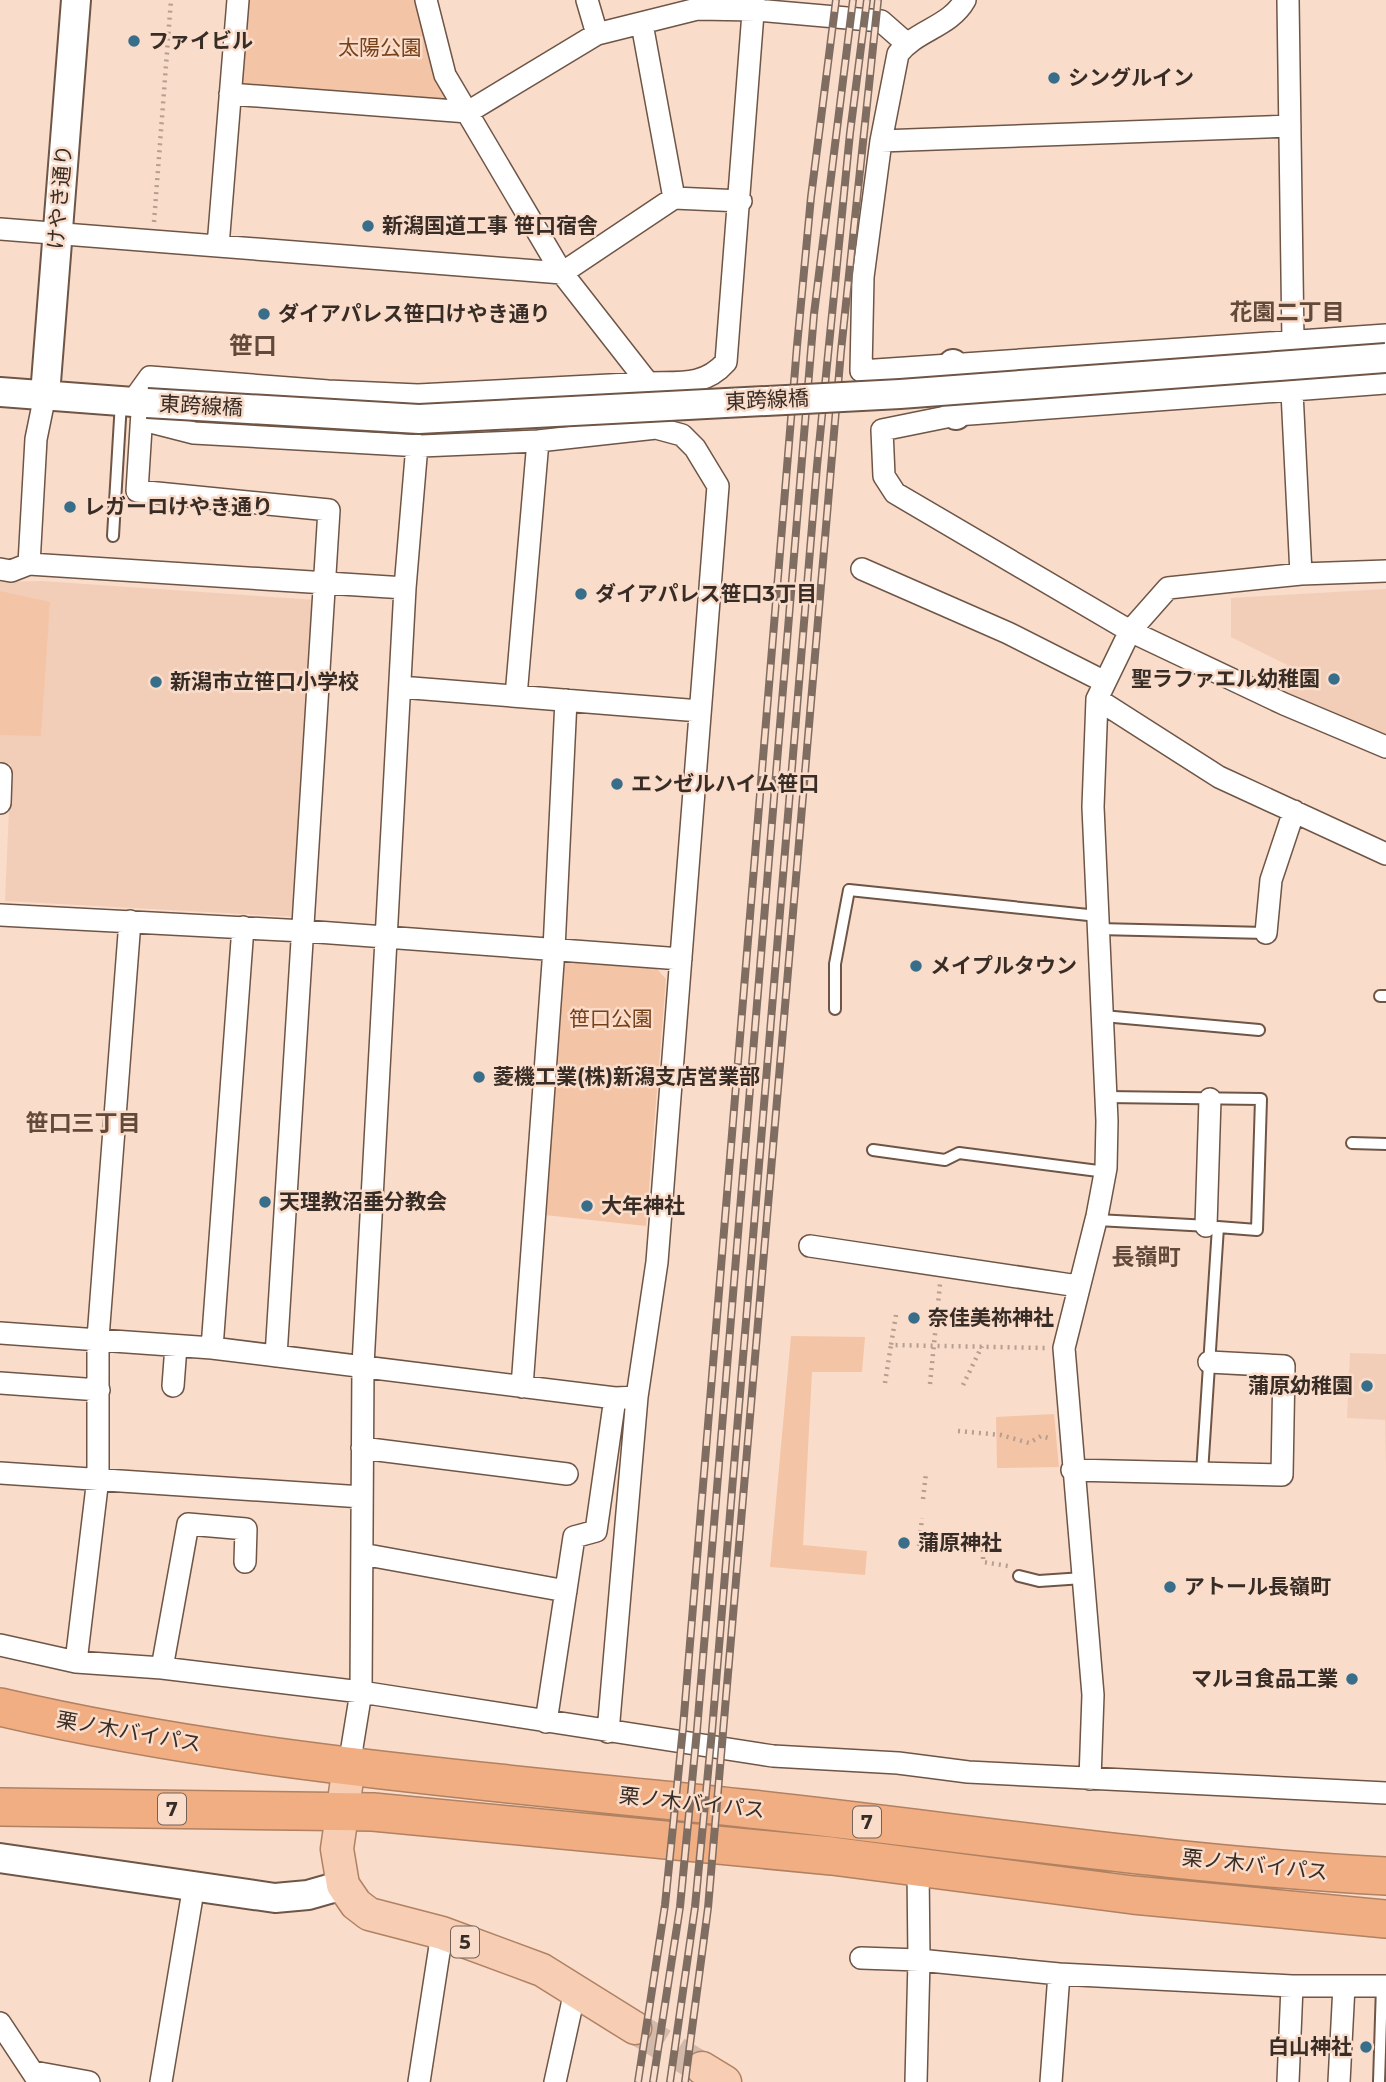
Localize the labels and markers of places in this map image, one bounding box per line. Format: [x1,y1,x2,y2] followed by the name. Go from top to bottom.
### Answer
[148,28,253,53] place label: ファイビル
[126,33,142,49] marker: ファイビル
[1068,65,1194,90] place label: シングルイン
[1046,70,1062,86] marker: シングルイン
[382,213,598,238] place label: 新潟国道工事 笹口宿舎
[360,218,376,234] marker: 新潟国道工事 笹口宿舎
[278,301,551,326] place label: ダイアパレス笹口けやき通り
[256,306,272,322] marker: ダイアパレス笹口けやき通り
[84,494,273,519] place label: レガーロけやき通り
[62,499,78,515] marker: レガーロけやき通り
[595,581,817,606] place label: ダイアパレス笹口3丁目
[573,586,589,602] marker: ダイアパレス笹口3丁目
[1131,666,1320,691] place label: 聖ラファエル幼稚園
[170,669,359,694] place label: 新潟市立笹口小学校
[1326,671,1342,687] marker: 聖ラファエル幼稚園
[148,674,164,690] marker: 新潟市立笹口小学校
[631,771,819,796] place label: エンゼルハイム笹口
[609,776,625,792] marker: エンゼルハイム笹口
[930,953,1077,978] place label: メイプルタウン
[908,958,924,974] marker: メイプルタウン
[493,1064,760,1089] place label: 菱機工業(株)新潟支店営業部
[471,1069,487,1085] marker: 菱機工業(株)新潟支店営業部
[279,1189,447,1214] place label: 天理教沼垂分教会
[601,1193,685,1218] place label: 大年神社
[257,1194,273,1210] marker: 天理教沼垂分教会
[579,1198,595,1214] marker: 大年神社
[928,1305,1054,1330] place label: 奈佳美祢神社
[906,1310,922,1326] marker: 奈佳美祢神社
[1248,1373,1353,1398] place label: 蒲原幼稚園
[1359,1378,1375,1394] marker: 蒲原幼稚園
[918,1530,1002,1555] place label: 蒲原神社
[896,1535,912,1551] marker: 蒲原神社
[1184,1574,1331,1599] place label: アトール長嶺町
[1162,1579,1178,1595] marker: アトール長嶺町
[1191,1666,1338,1691] place label: マルヨ食品工業
[1344,1671,1360,1687] marker: マルヨ食品工業
[1268,2034,1352,2059] place label: 白山神社
[1358,2039,1374,2055] marker: 白山神社

